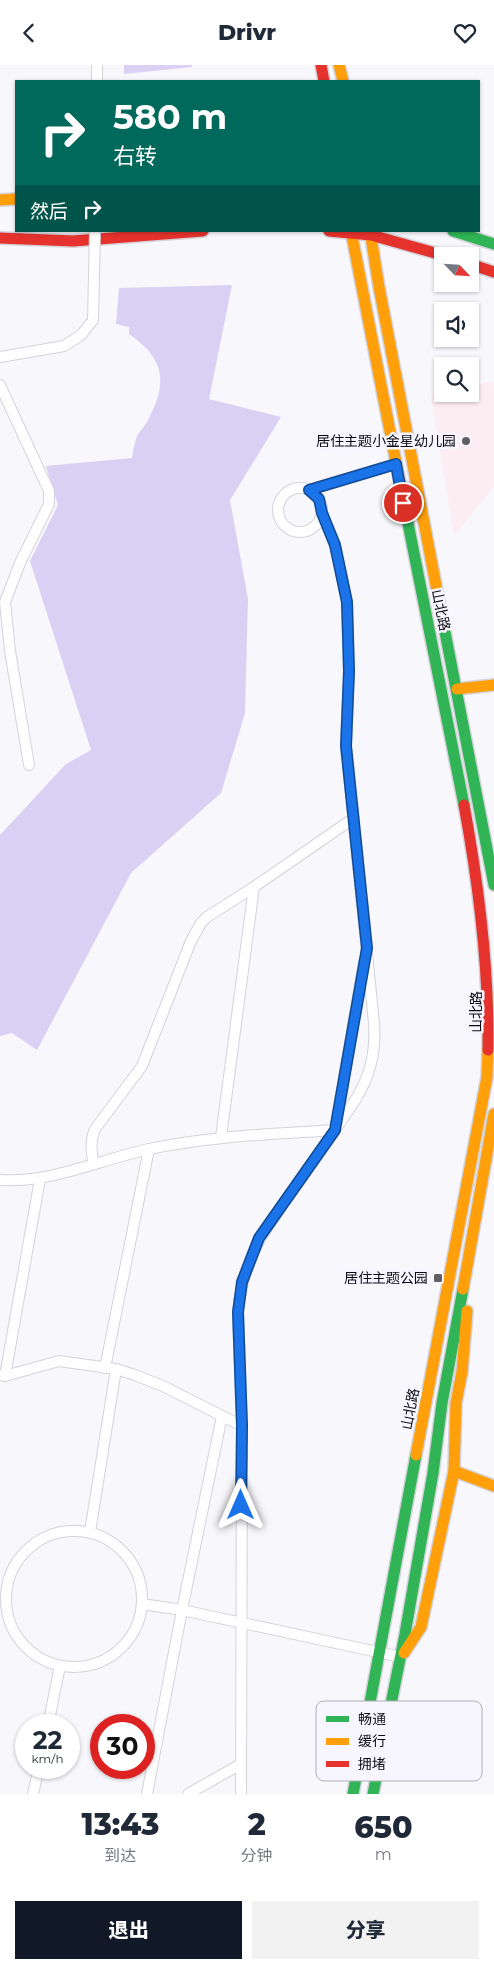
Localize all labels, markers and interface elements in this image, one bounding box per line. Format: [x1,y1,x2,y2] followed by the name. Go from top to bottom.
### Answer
[15,19,43,47] icon: back
[218,19,276,46] text: Drivr
[451,19,479,47] icon: heart
[113,95,227,138] text: 580 m
[30,100,95,165] icon: right
[113,143,157,170] text: 右转
[78,195,106,223] icon: right
[30,200,68,223] text: 然后
[434,247,479,293] north arrow
[434,247,479,402] map controls
[434,302,479,347] button: sound
[434,357,479,402] button: search
[316,432,456,450] place label: 居住主题小金星幼儿园
[460,435,472,447] marker: 居住主题小金星幼儿园
[382,482,424,524] pin
[389,489,417,517] icon: arrive
[428,588,454,632] street label: 山北路
[467,991,485,1033] street label: 山北路
[344,1269,428,1287] place label: 居住主题公园
[432,1272,444,1284] marker: 居住主题公园
[397,1387,423,1431] street label: 山北路
[214,1478,266,1530] position arrow
[316,1701,482,1781] legend
[358,1710,386,1728] text: 畅通
[90,1714,155,1779] speed limit sign: 30
[33,1725,62,1755] text: 22
[358,1732,386,1750] text: 缓行
[31,1751,64,1766] text: km/h
[358,1755,386,1773] text: 拥堵
[82,1806,159,1843] text: 13:43
[248,1806,266,1843] text: 2
[354,1809,412,1846] text: 650
[375,1845,392,1864] text: m
[104,1846,136,1865] text: 到达
[241,1846,273,1865] text: 分钟
[15,1901,242,1959] button: 退出
[252,1901,479,1959] button: 分享

